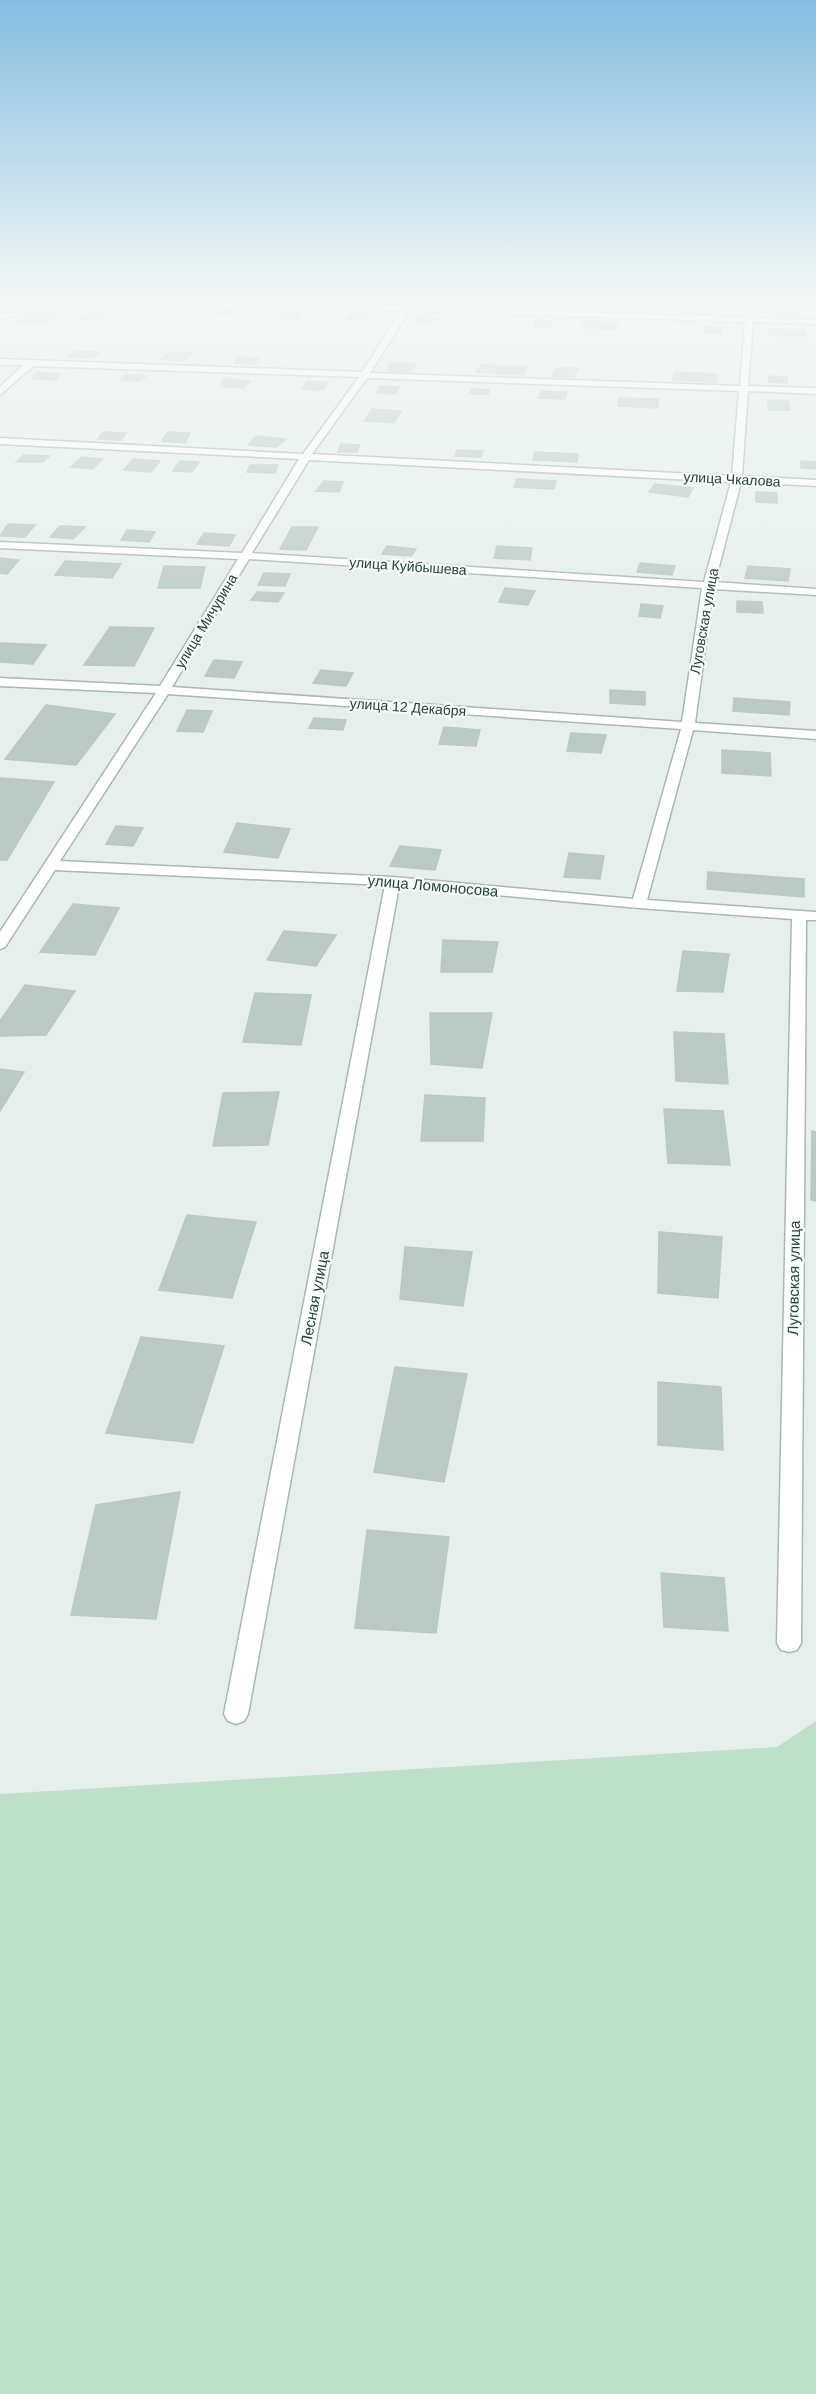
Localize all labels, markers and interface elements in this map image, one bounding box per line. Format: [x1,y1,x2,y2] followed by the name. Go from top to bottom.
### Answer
[683,468,781,490] street label: улица Чкалова
[349,554,467,578] street label: улица Куйбышева
[687,567,721,675] street label: Луговская улица
[172,571,241,671] street label: улица Мичурина
[349,695,467,719] street label: улица 12 Декабря
[367,871,500,900] street label: улица Ломоносова
[784,1220,803,1336] street label: Луговская улица
[297,1249,332,1347] street label: Лесная улица

